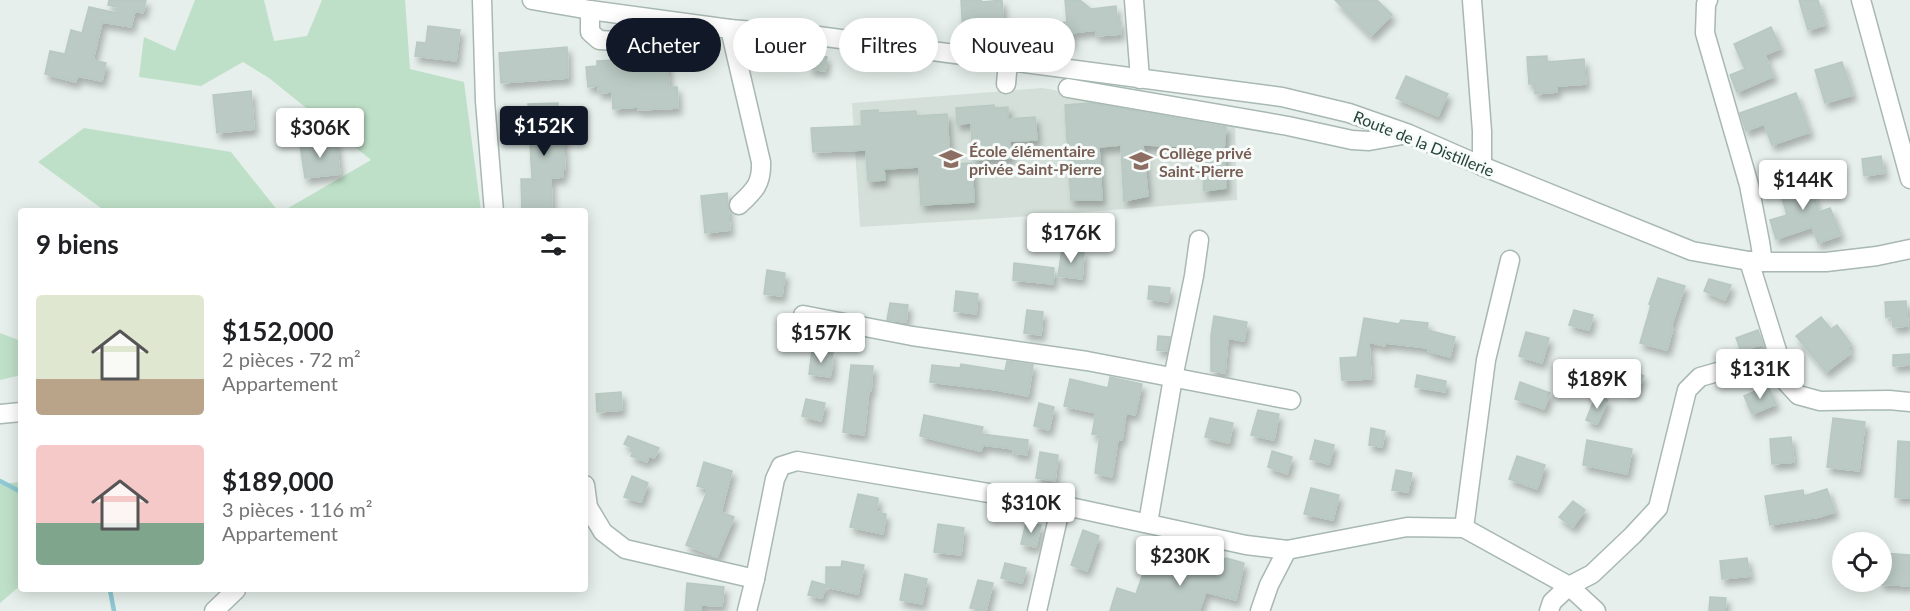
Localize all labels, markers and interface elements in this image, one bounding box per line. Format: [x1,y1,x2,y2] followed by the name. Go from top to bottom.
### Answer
[606,18,721,72] chip: Acheter
[733,18,827,72] chip: Louer
[839,18,938,72] chip: Filtres
[950,18,1075,72] chip: Nouveau
[502,106,586,157] pin: $152K
[1351,106,1497,180] street label: Route de la Distillerie
[278,108,362,159] pin: $306K
[514,113,574,137] text: $152K
[290,115,350,139] text: $306K
[969,141,1102,178] place label: École élémentaire privée Saint-Pierre
[1159,143,1252,180] place label: Collège privé Saint-Pierre
[938,146,964,172] school or university icon: École élémentaire privée Saint-Pierre
[1128,148,1154,174] school or university icon: Collège privé Saint-Pierre
[1761,160,1845,211] pin: $144K
[1773,167,1833,191] text: $144K
[1029,213,1113,264] pin: $176K
[1041,220,1101,244] text: $176K
[36,228,119,260] text: 9 biens
[537,228,570,261] icon: filters
[779,313,863,364] pin: $157K
[222,315,334,347] text: $152,000
[84,319,156,391] icon: home
[791,320,851,344] text: $157K
[222,347,361,371] text: 2 pièces · 72 m²
[1718,349,1802,400] pin: $131K
[1730,356,1790,380] text: $131K
[1555,359,1639,410] pin: $189K
[1567,366,1627,390] text: $189K
[222,371,338,395] text: Appartement
[222,465,334,497] text: $189,000
[84,469,156,541] icon: home
[989,483,1073,534] pin: $310K
[1001,490,1061,514] text: $310K
[222,497,372,521] text: 3 pièces · 116 m²
[222,521,338,545] text: Appartement
[1832,532,1892,592] map controls
[1832,532,1892,592] button: locate
[1138,536,1222,587] pin: $230K
[1150,543,1210,567] text: $230K

